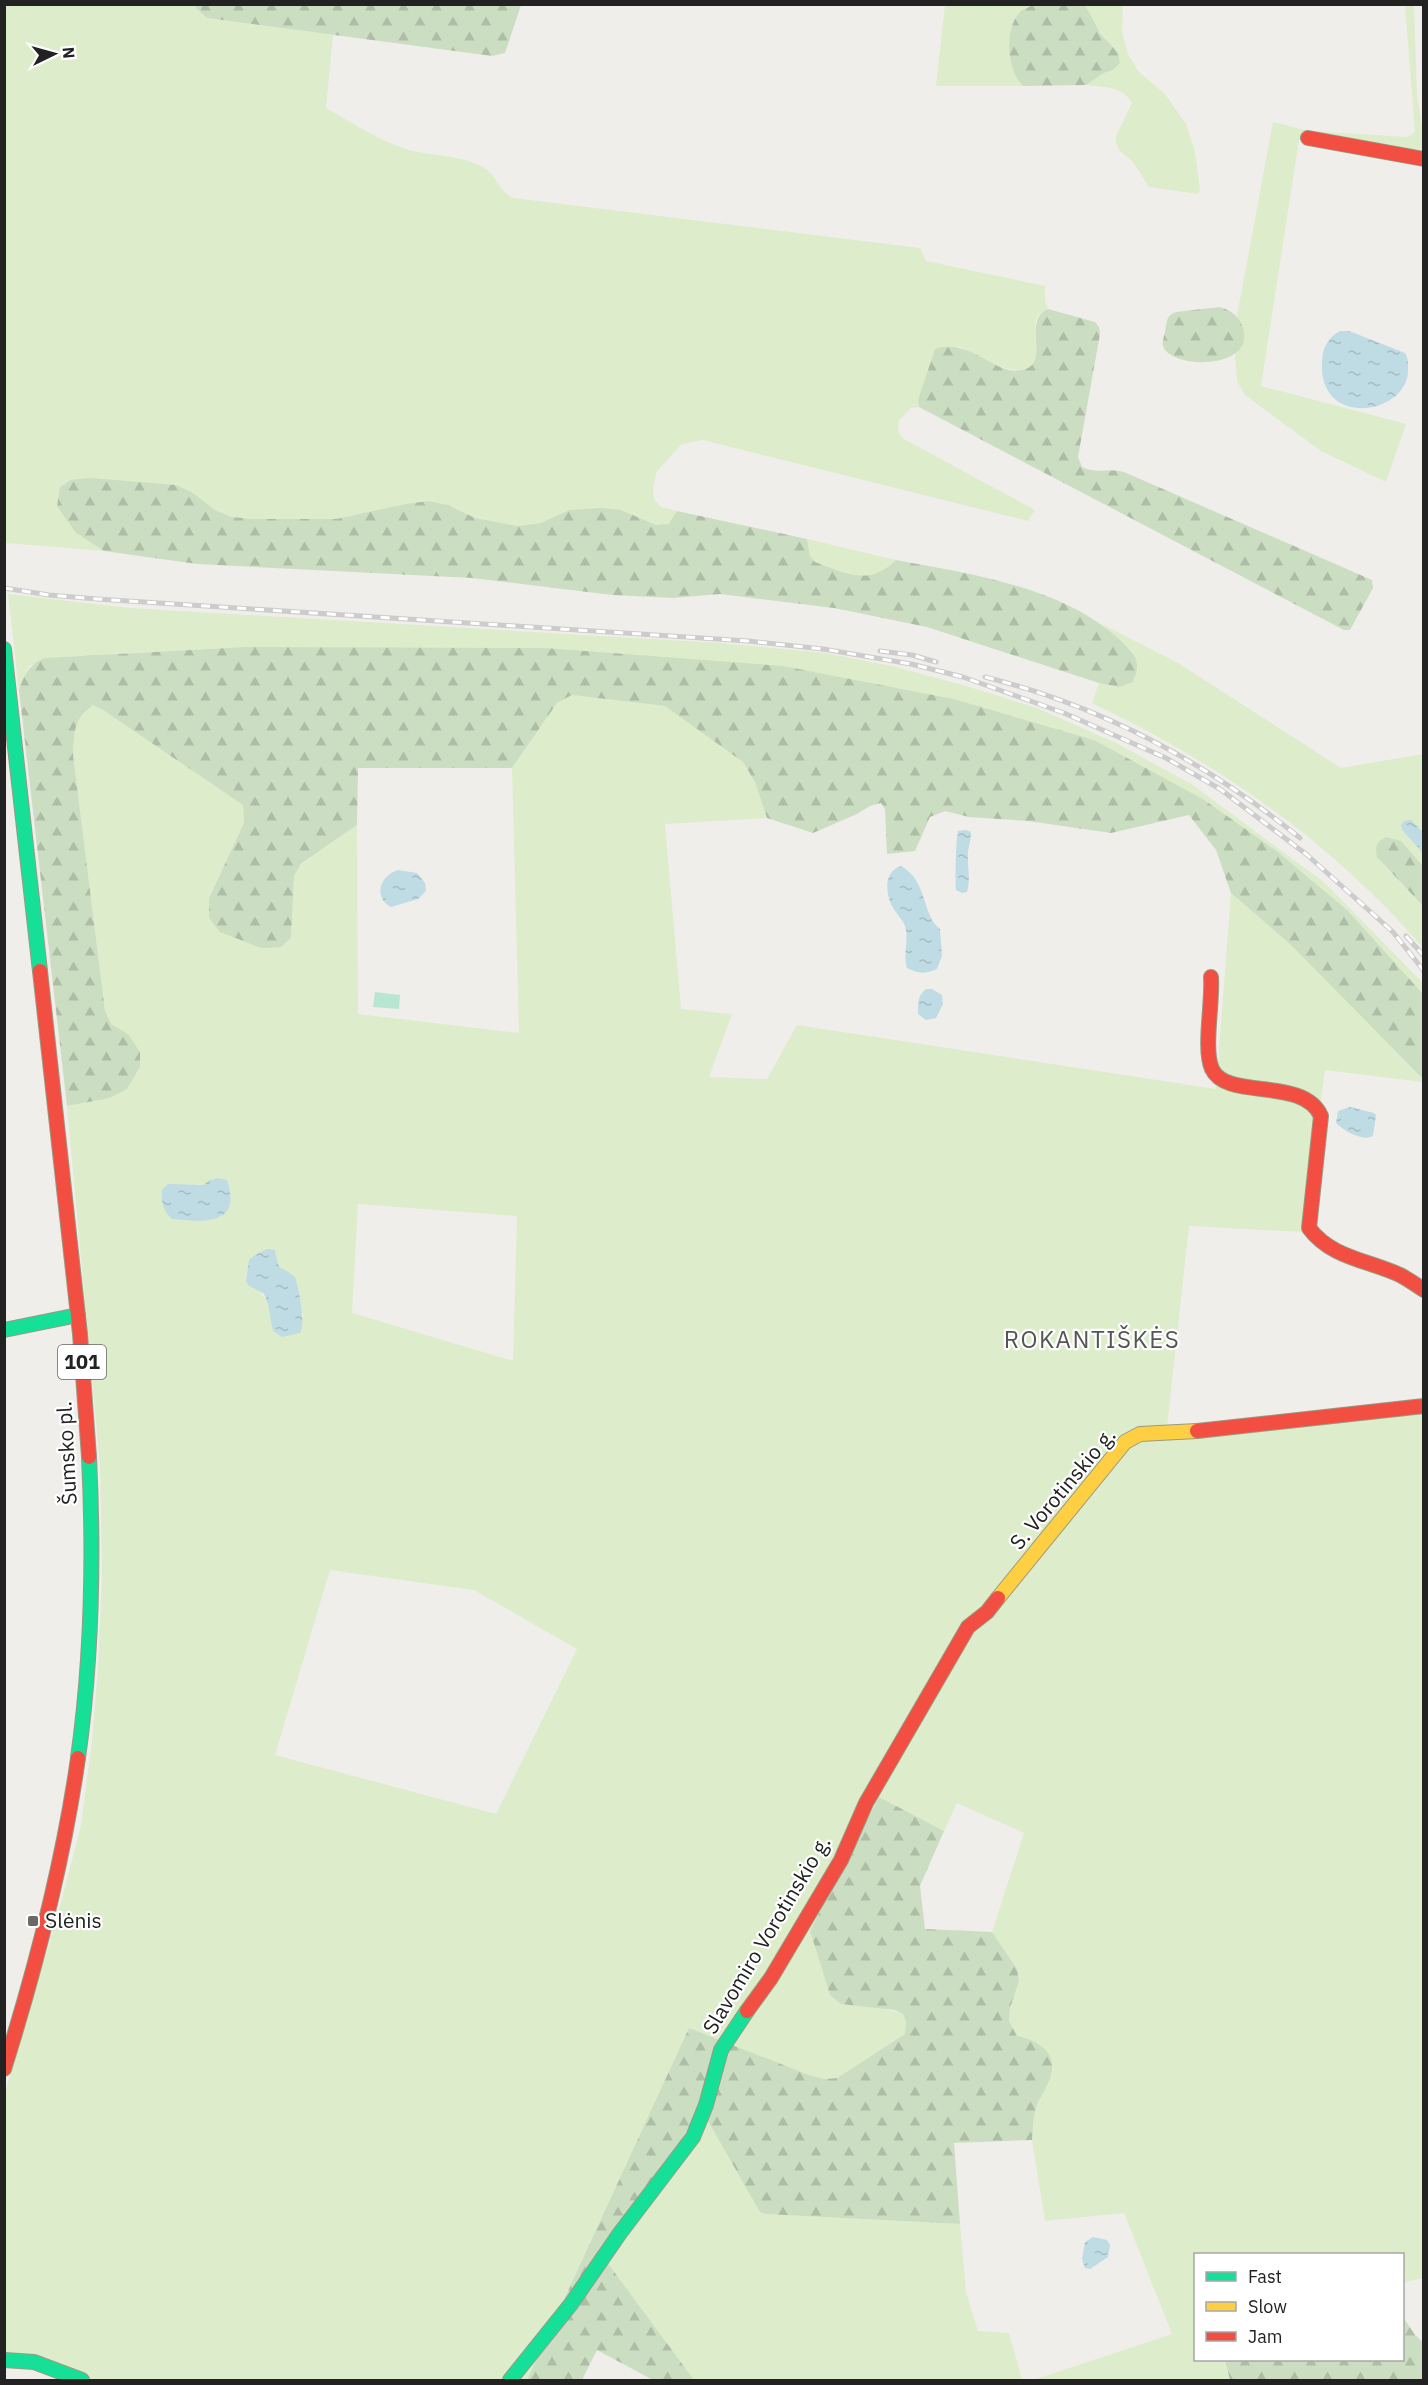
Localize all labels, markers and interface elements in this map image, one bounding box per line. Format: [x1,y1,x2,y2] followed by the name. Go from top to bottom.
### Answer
[24,24,84,84] north arrow
[58,46,79,59] text: N
[1004,1323,1180,1355] district label: ROKANTIŠKĖS
[58,1345,106,1379] road number: 101
[49,1400,83,1506] street label: Šumsko pl.
[1003,1422,1122,1555] street label: S. Vorotinskio g.
[696,1830,837,2039] street label: Slavomiro Vorotinskio g.
[45,1906,102,1934] place label: Slėnis
[26,1914,40,1928] marker: Slėnis
[1194,2253,1404,2361] legend
[1248,2265,1282,2288] text: Fast
[1248,2295,1287,2318] text: Slow
[1248,2325,1283,2348] text: Jam

